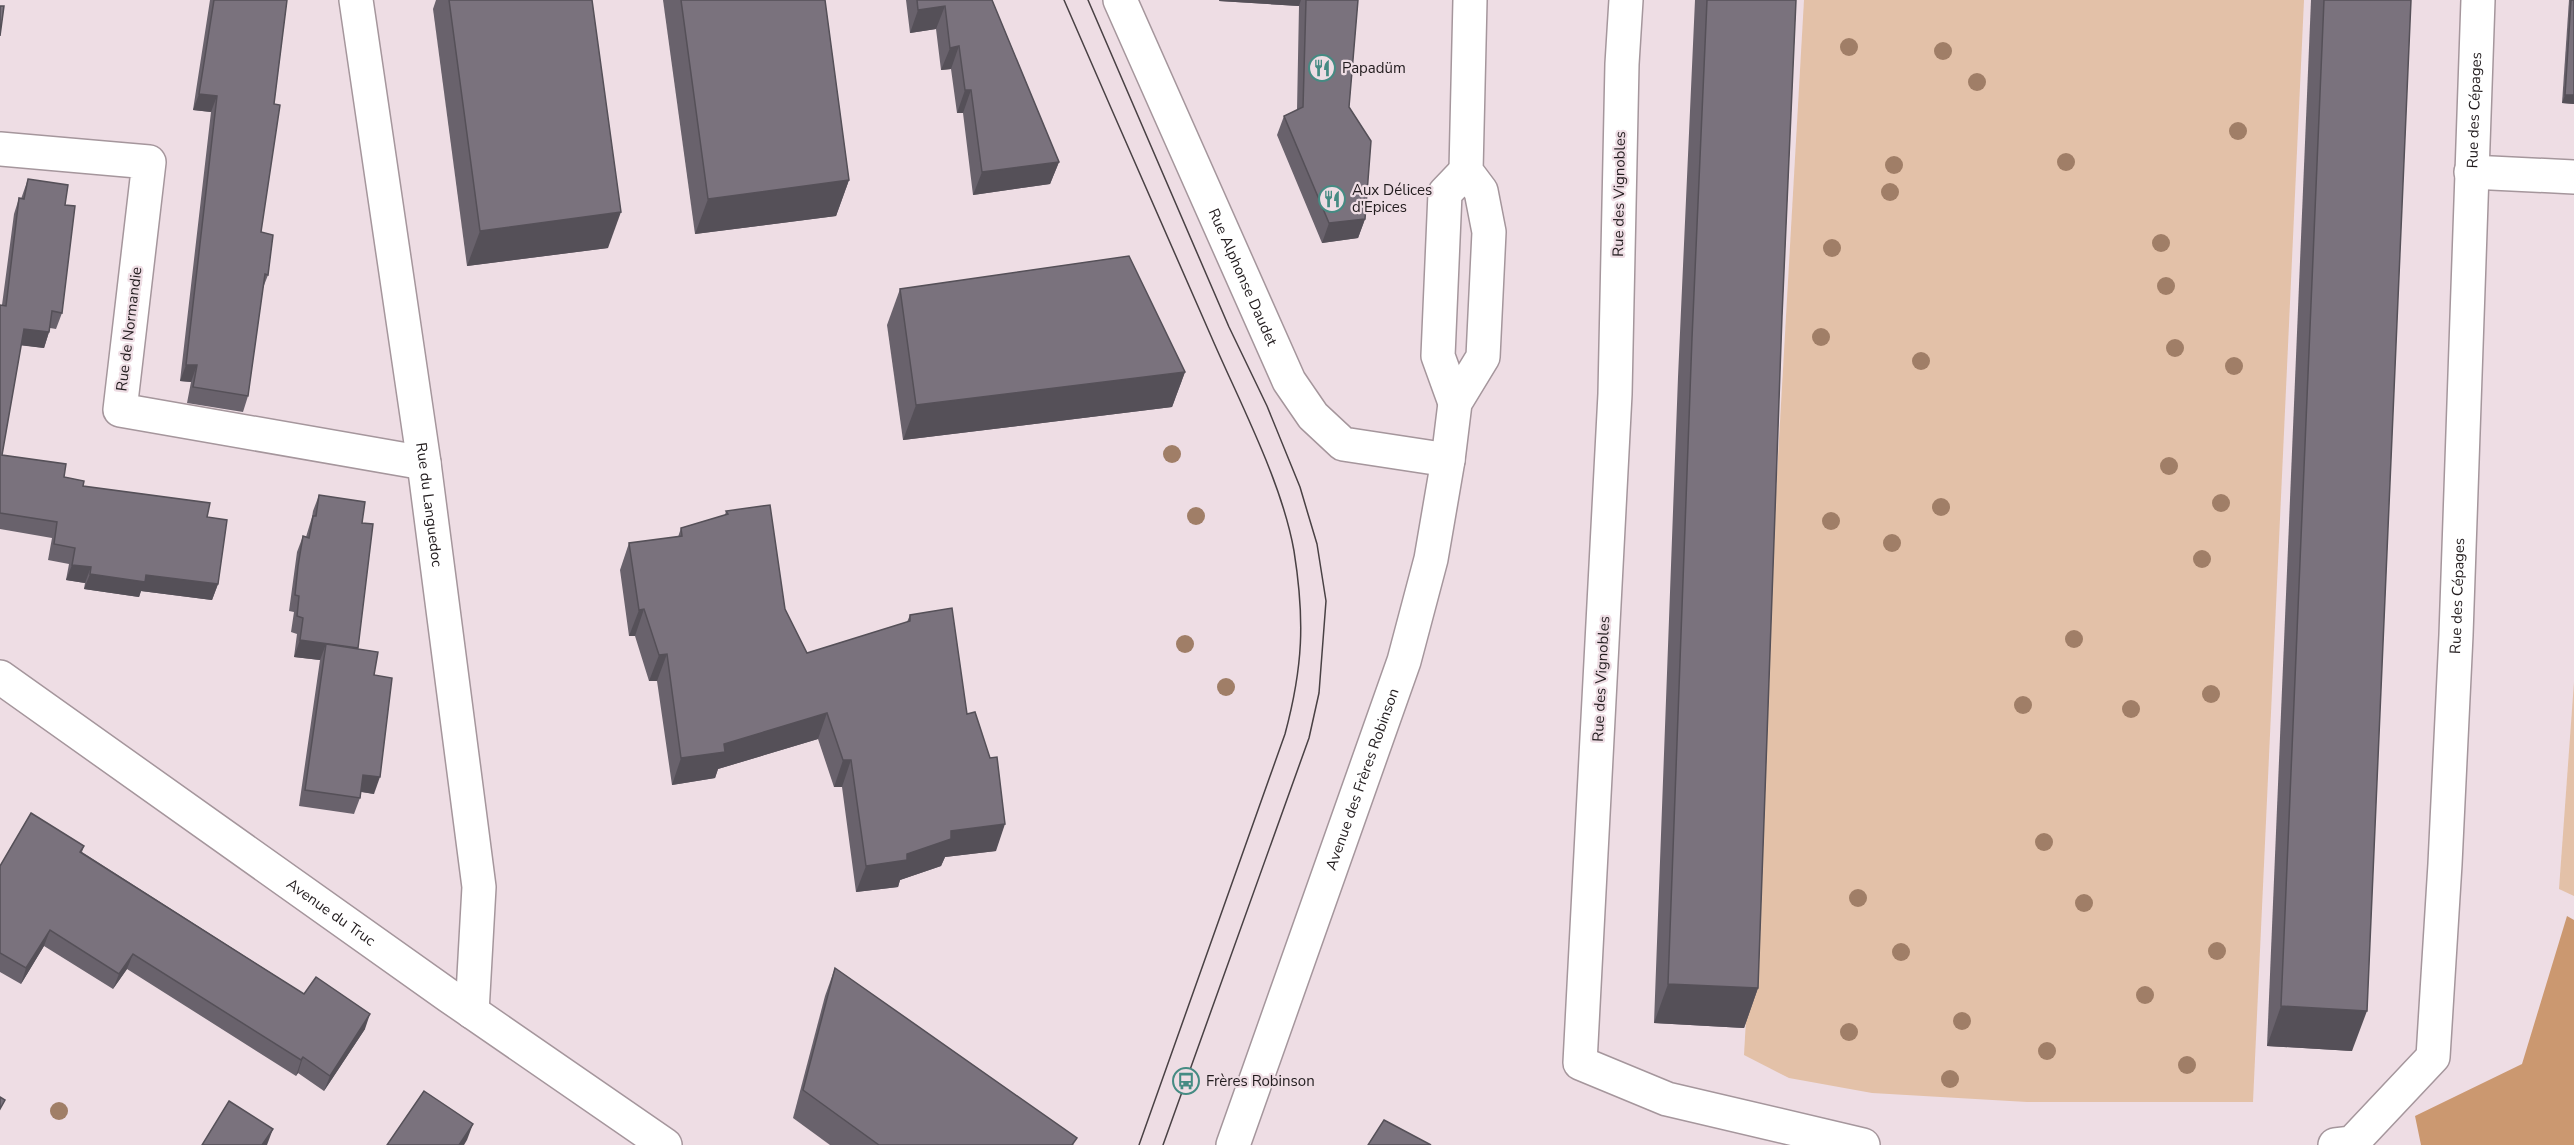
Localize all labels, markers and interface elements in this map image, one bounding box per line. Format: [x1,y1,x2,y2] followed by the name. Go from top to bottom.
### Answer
[2462,52,2486,169] street label: Rue des Cépages
[1307,53,1337,83] restaurant icon: Papadüm
[1342,58,1406,78] place label: Papadüm
[1608,131,1630,257] street label: Rue des Vignobles
[1352,180,1432,217] place label: Aux Délices d'Epices
[1317,184,1347,214] restaurant icon: Aux Délices d'Epices
[1204,205,1282,350] street label: Rue Alphonse Daudet
[111,266,147,392] street label: Rue de Normandie
[411,441,447,568] street label: Rue du Languedoc
[2445,537,2469,655] street label: Rue des Cépages
[1588,616,1614,742] street label: Rue des Vignobles
[1321,686,1404,873] street label: Avenue des Frères Robinson
[283,874,379,951] street label: Avenue du Truc
[1171,1066,1201,1096] bus stop icon: Frères Robinson
[1206,1071,1315,1091] place label: Frères Robinson

